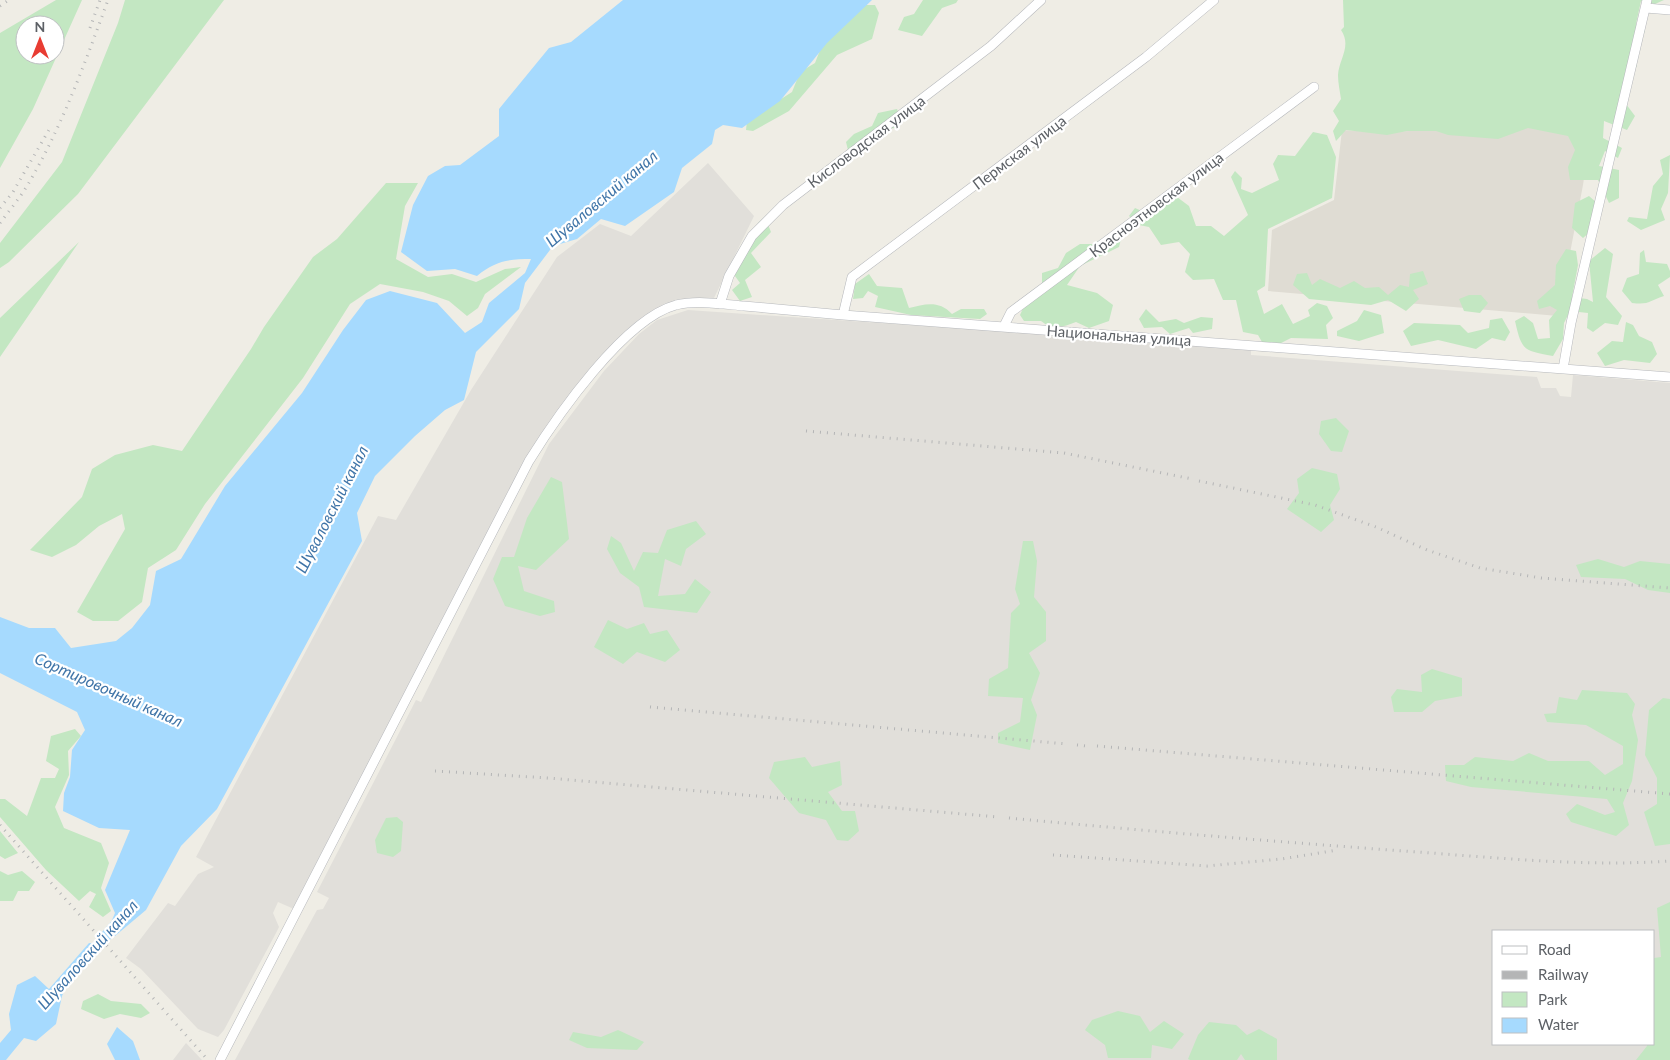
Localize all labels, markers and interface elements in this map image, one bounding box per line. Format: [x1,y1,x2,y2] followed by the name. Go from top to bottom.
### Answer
[15,15,65,65] north arrow
[35,18,45,35] text: N
[804,91,928,191] street label: Кисловодская улица
[969,111,1069,193] street label: Пермская улица
[541,146,661,250] water label: Шуваловский канал
[1085,148,1227,260] street label: Красноэтновская улица
[1046,321,1192,349] street label: Национальная улица
[291,442,371,576] water label: Шуваловский канал
[32,648,186,730] water label: Сортировочный канал
[33,896,141,1012] water label: Шуваловский канал
[1492,930,1655,1045] legend
[1538,940,1571,958] text: Road
[1538,965,1589,983] text: Railway
[1538,990,1568,1008] text: Park
[1538,1015,1579,1033] text: Water

